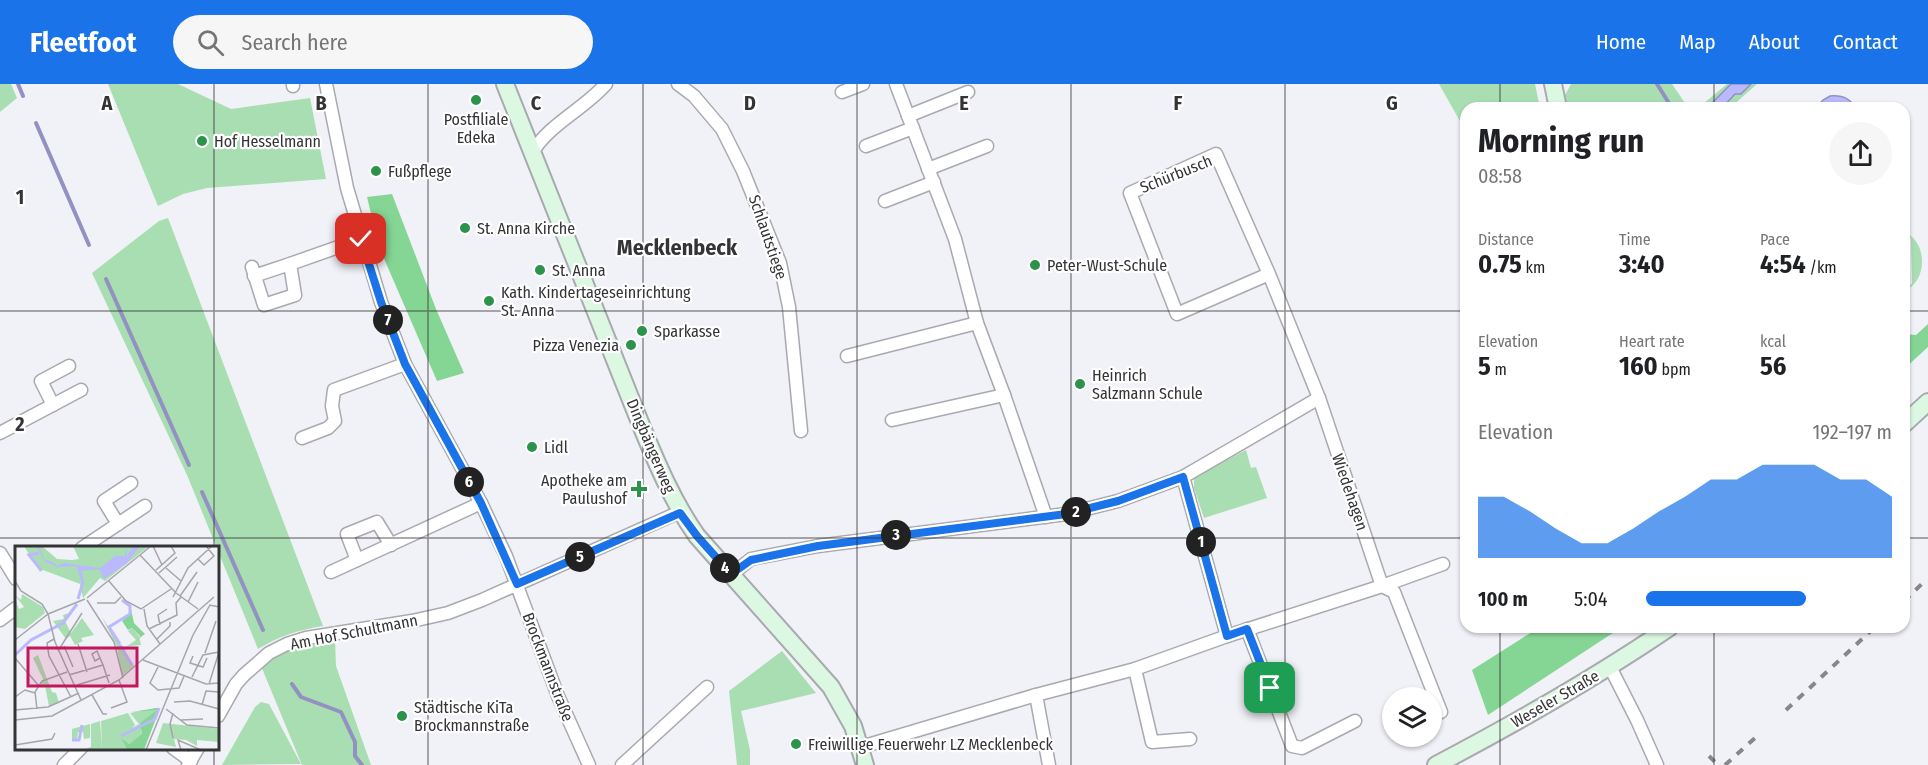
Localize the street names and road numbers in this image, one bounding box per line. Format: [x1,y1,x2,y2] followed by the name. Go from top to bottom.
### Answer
[1137,151,1215,197] street label: Schürbusch
[745,192,791,282] street label: Schlautstiege
[623,396,680,496] street label: Dingbängerweg
[1328,451,1372,533] street label: Wiedehagen
[289,610,419,654] street label: Am Hof Schultmann
[519,610,578,724] street label: Brockmannstraße
[1508,666,1602,732] street label: Weseler Straße

